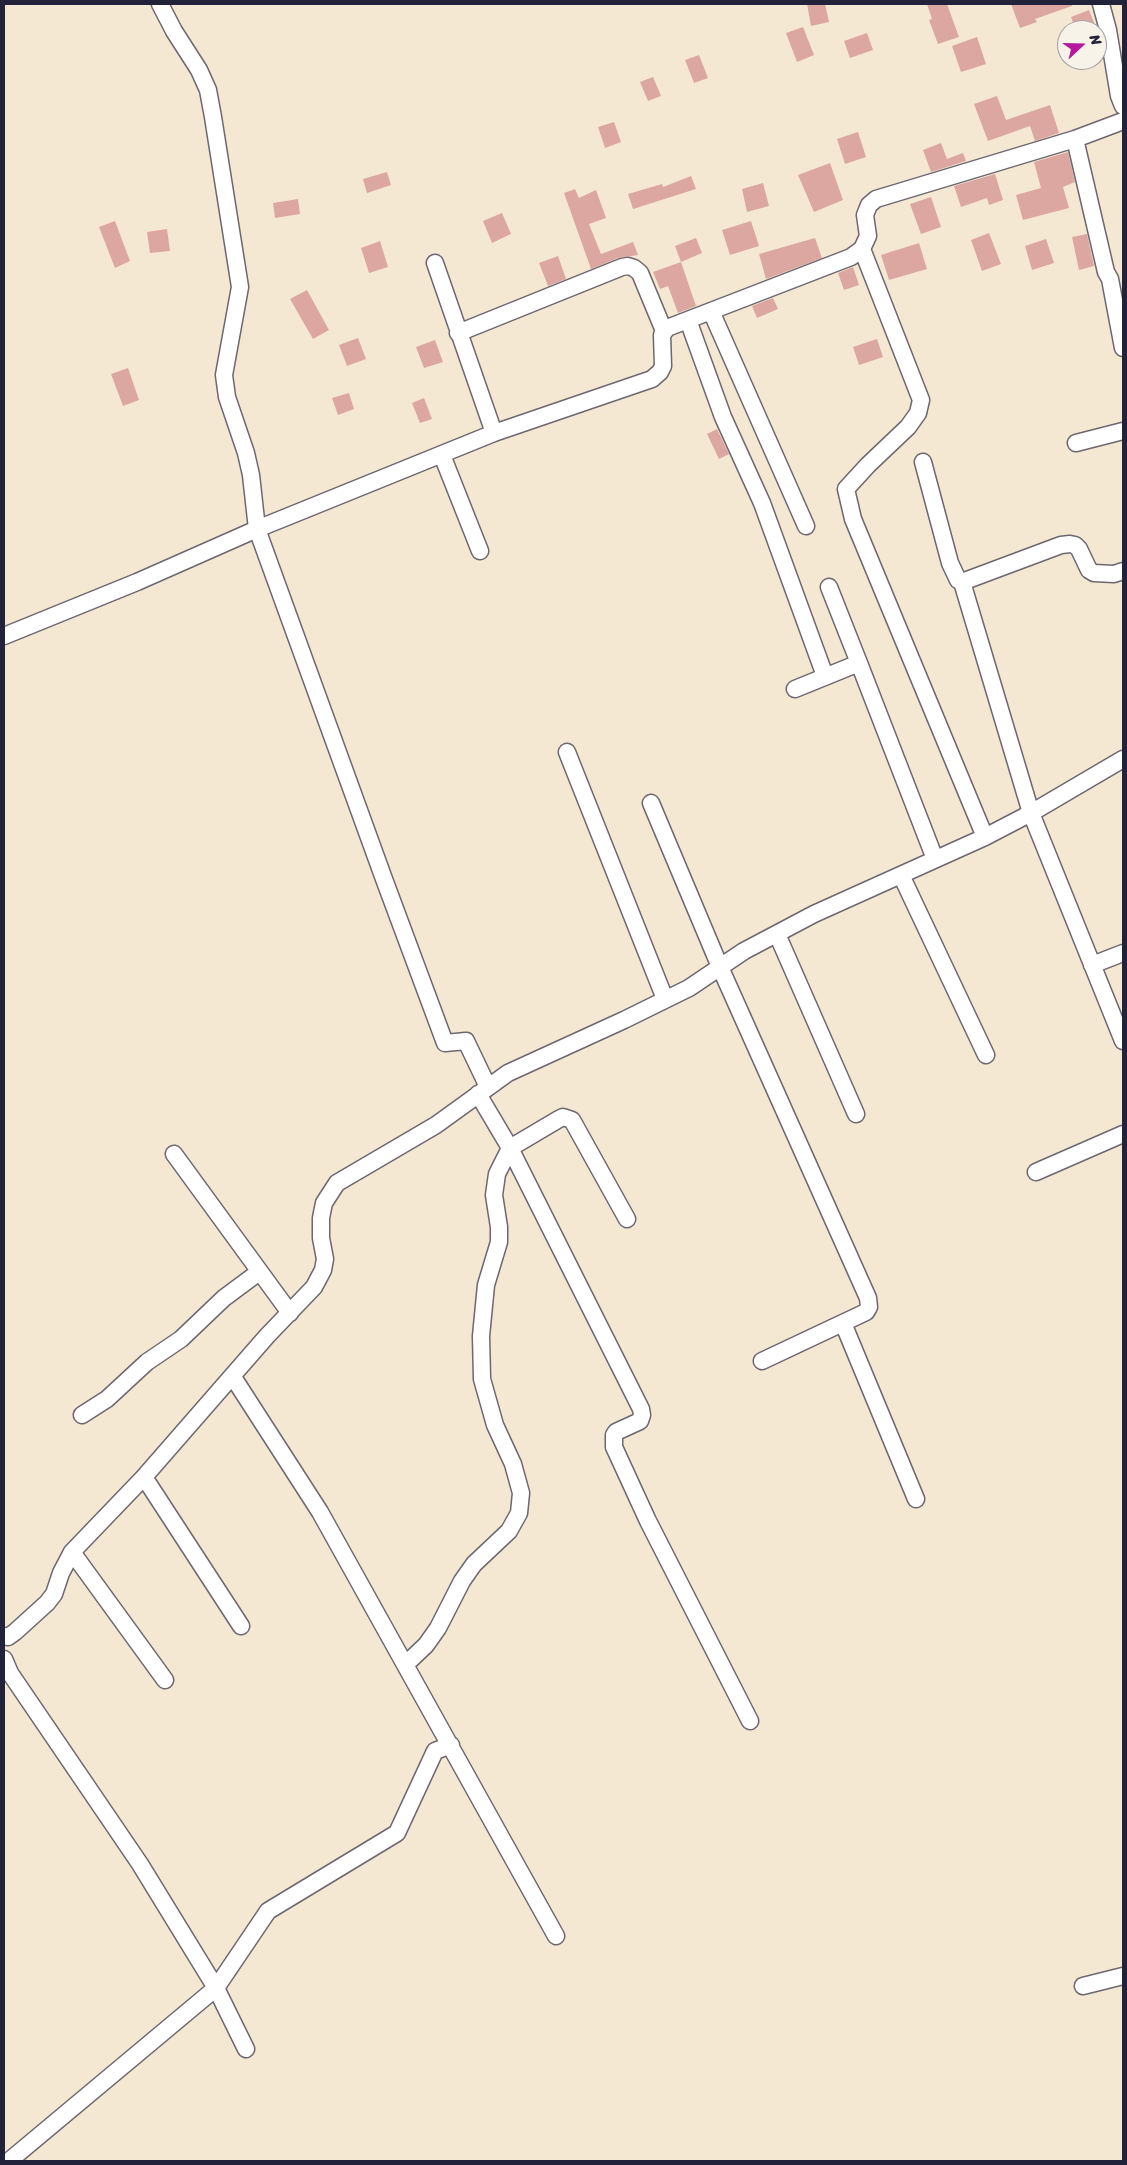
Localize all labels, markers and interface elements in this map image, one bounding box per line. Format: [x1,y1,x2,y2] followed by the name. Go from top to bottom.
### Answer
[1057,20,1107,70] north arrow
[1082,31,1109,49] text: N

